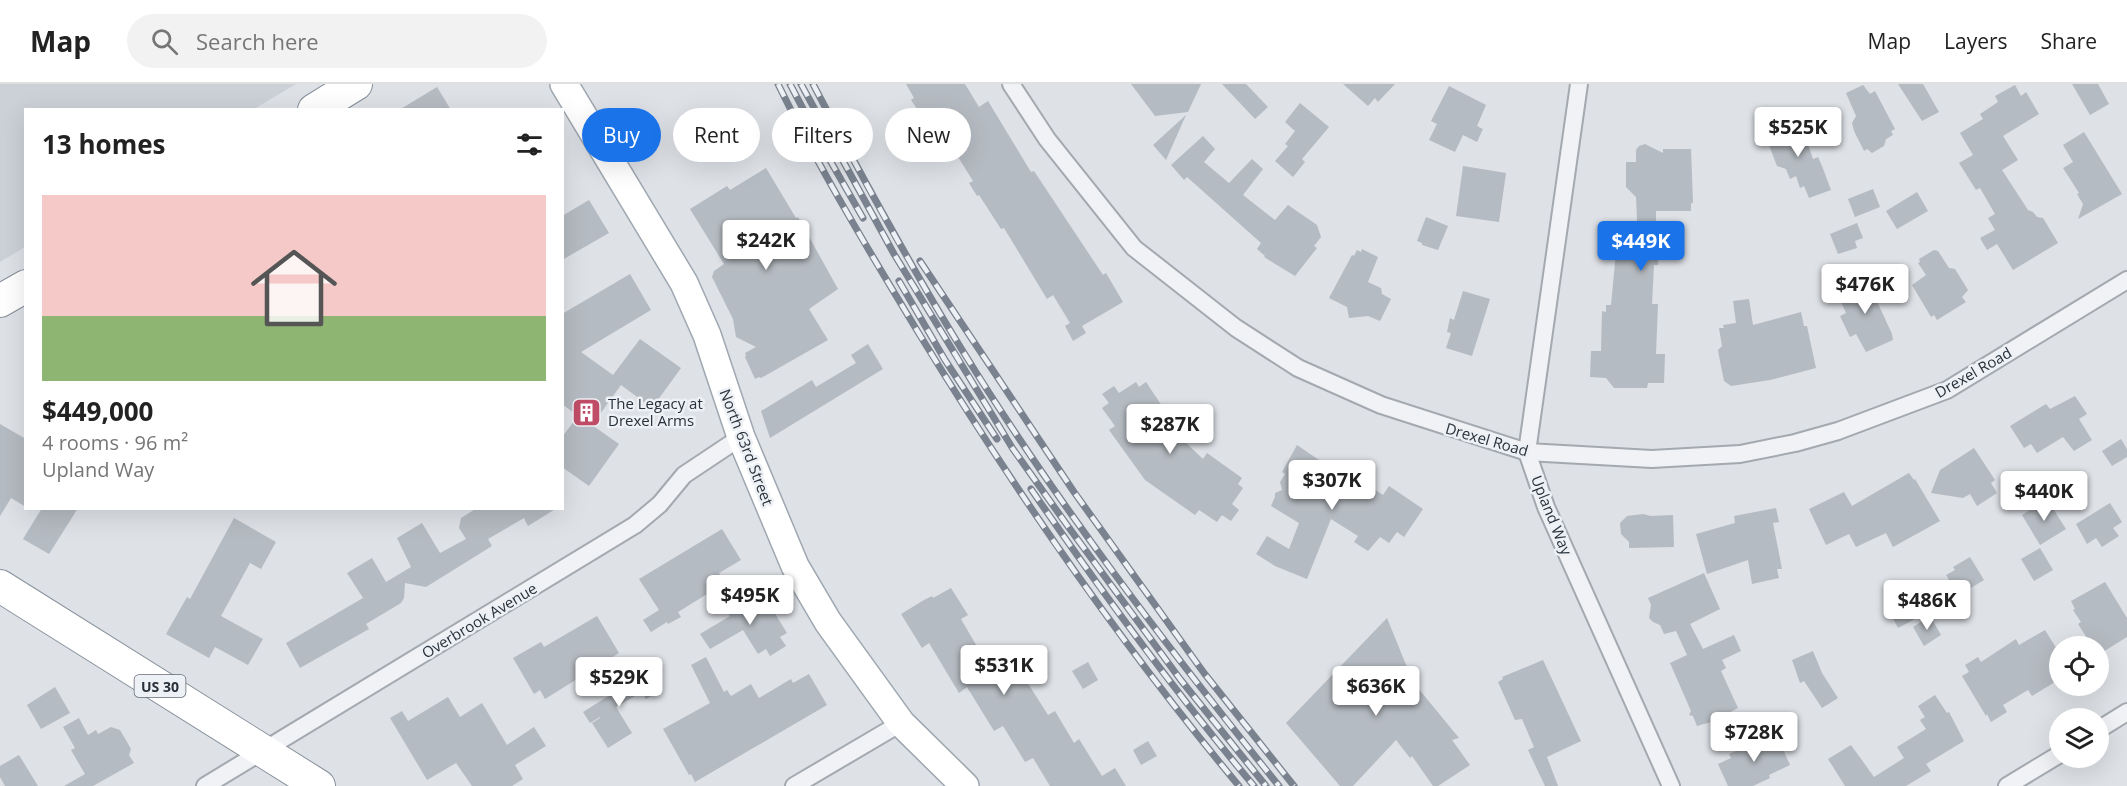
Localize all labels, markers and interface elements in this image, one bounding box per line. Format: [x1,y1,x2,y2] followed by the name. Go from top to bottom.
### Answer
[127,14,547,68] search box
[30,22,91,60] text: Map
[148,25,181,58] icon: search
[196,26,319,56] text: Search here
[1868,27,1911,55] text: Map
[1944,27,2008,55] text: Layers
[2041,27,2097,55] text: Share
[1756,107,1840,158] pin: $525K
[582,108,661,162] chip: Buy
[673,108,760,162] chip: Rent
[772,108,873,162] chip: Filters
[885,108,971,162] chip: New
[1768,113,1828,140] text: $525K
[42,126,166,162] text: 13 homes
[513,128,546,161] icon: filters
[724,220,808,271] pin: $242K
[1599,221,1683,272] pin: $449K
[736,226,796,253] text: $242K
[1611,227,1671,254] text: $449K
[240,234,348,342] icon: home
[1823,264,1907,315] pin: $476K
[1835,270,1895,297] text: $476K
[1931,342,2015,402] street label: Drexel Road
[716,386,778,508] street label: North 63rd Street
[42,393,153,429] text: $449,000
[608,393,703,430] place label: The Legacy at Drexel Arms
[571,396,603,428] building icon: The Legacy at Drexel Arms
[1128,404,1212,455] pin: $287K
[1140,410,1200,437] text: $287K
[1443,418,1531,460] street label: Drexel Road
[42,429,188,456] text: 4 rooms · 96 m²
[42,456,154,483] text: Upland Way
[1290,460,1374,511] pin: $307K
[1302,466,1362,493] text: $307K
[2002,471,2086,522] pin: $440K
[1527,472,1577,558] street label: Upland Way
[2014,477,2074,504] text: $440K
[708,575,792,626] pin: $495K
[418,578,540,662] street label: Overbrook Avenue
[1885,580,1969,631] pin: $486K
[720,581,780,608] text: $495K
[1897,586,1957,613] text: $486K
[2049,636,2109,768] map controls
[2049,636,2109,696] button: locate
[962,645,1046,696] pin: $531K
[974,651,1034,678] text: $531K
[577,657,661,708] pin: $529K
[589,663,649,690] text: $529K
[1334,666,1418,717] pin: $636K
[1346,672,1406,699] text: $636K
[134,675,186,697] road number: US 30
[2049,708,2109,768] button: layers
[1712,712,1796,763] pin: $728K
[1724,718,1784,745] text: $728K

